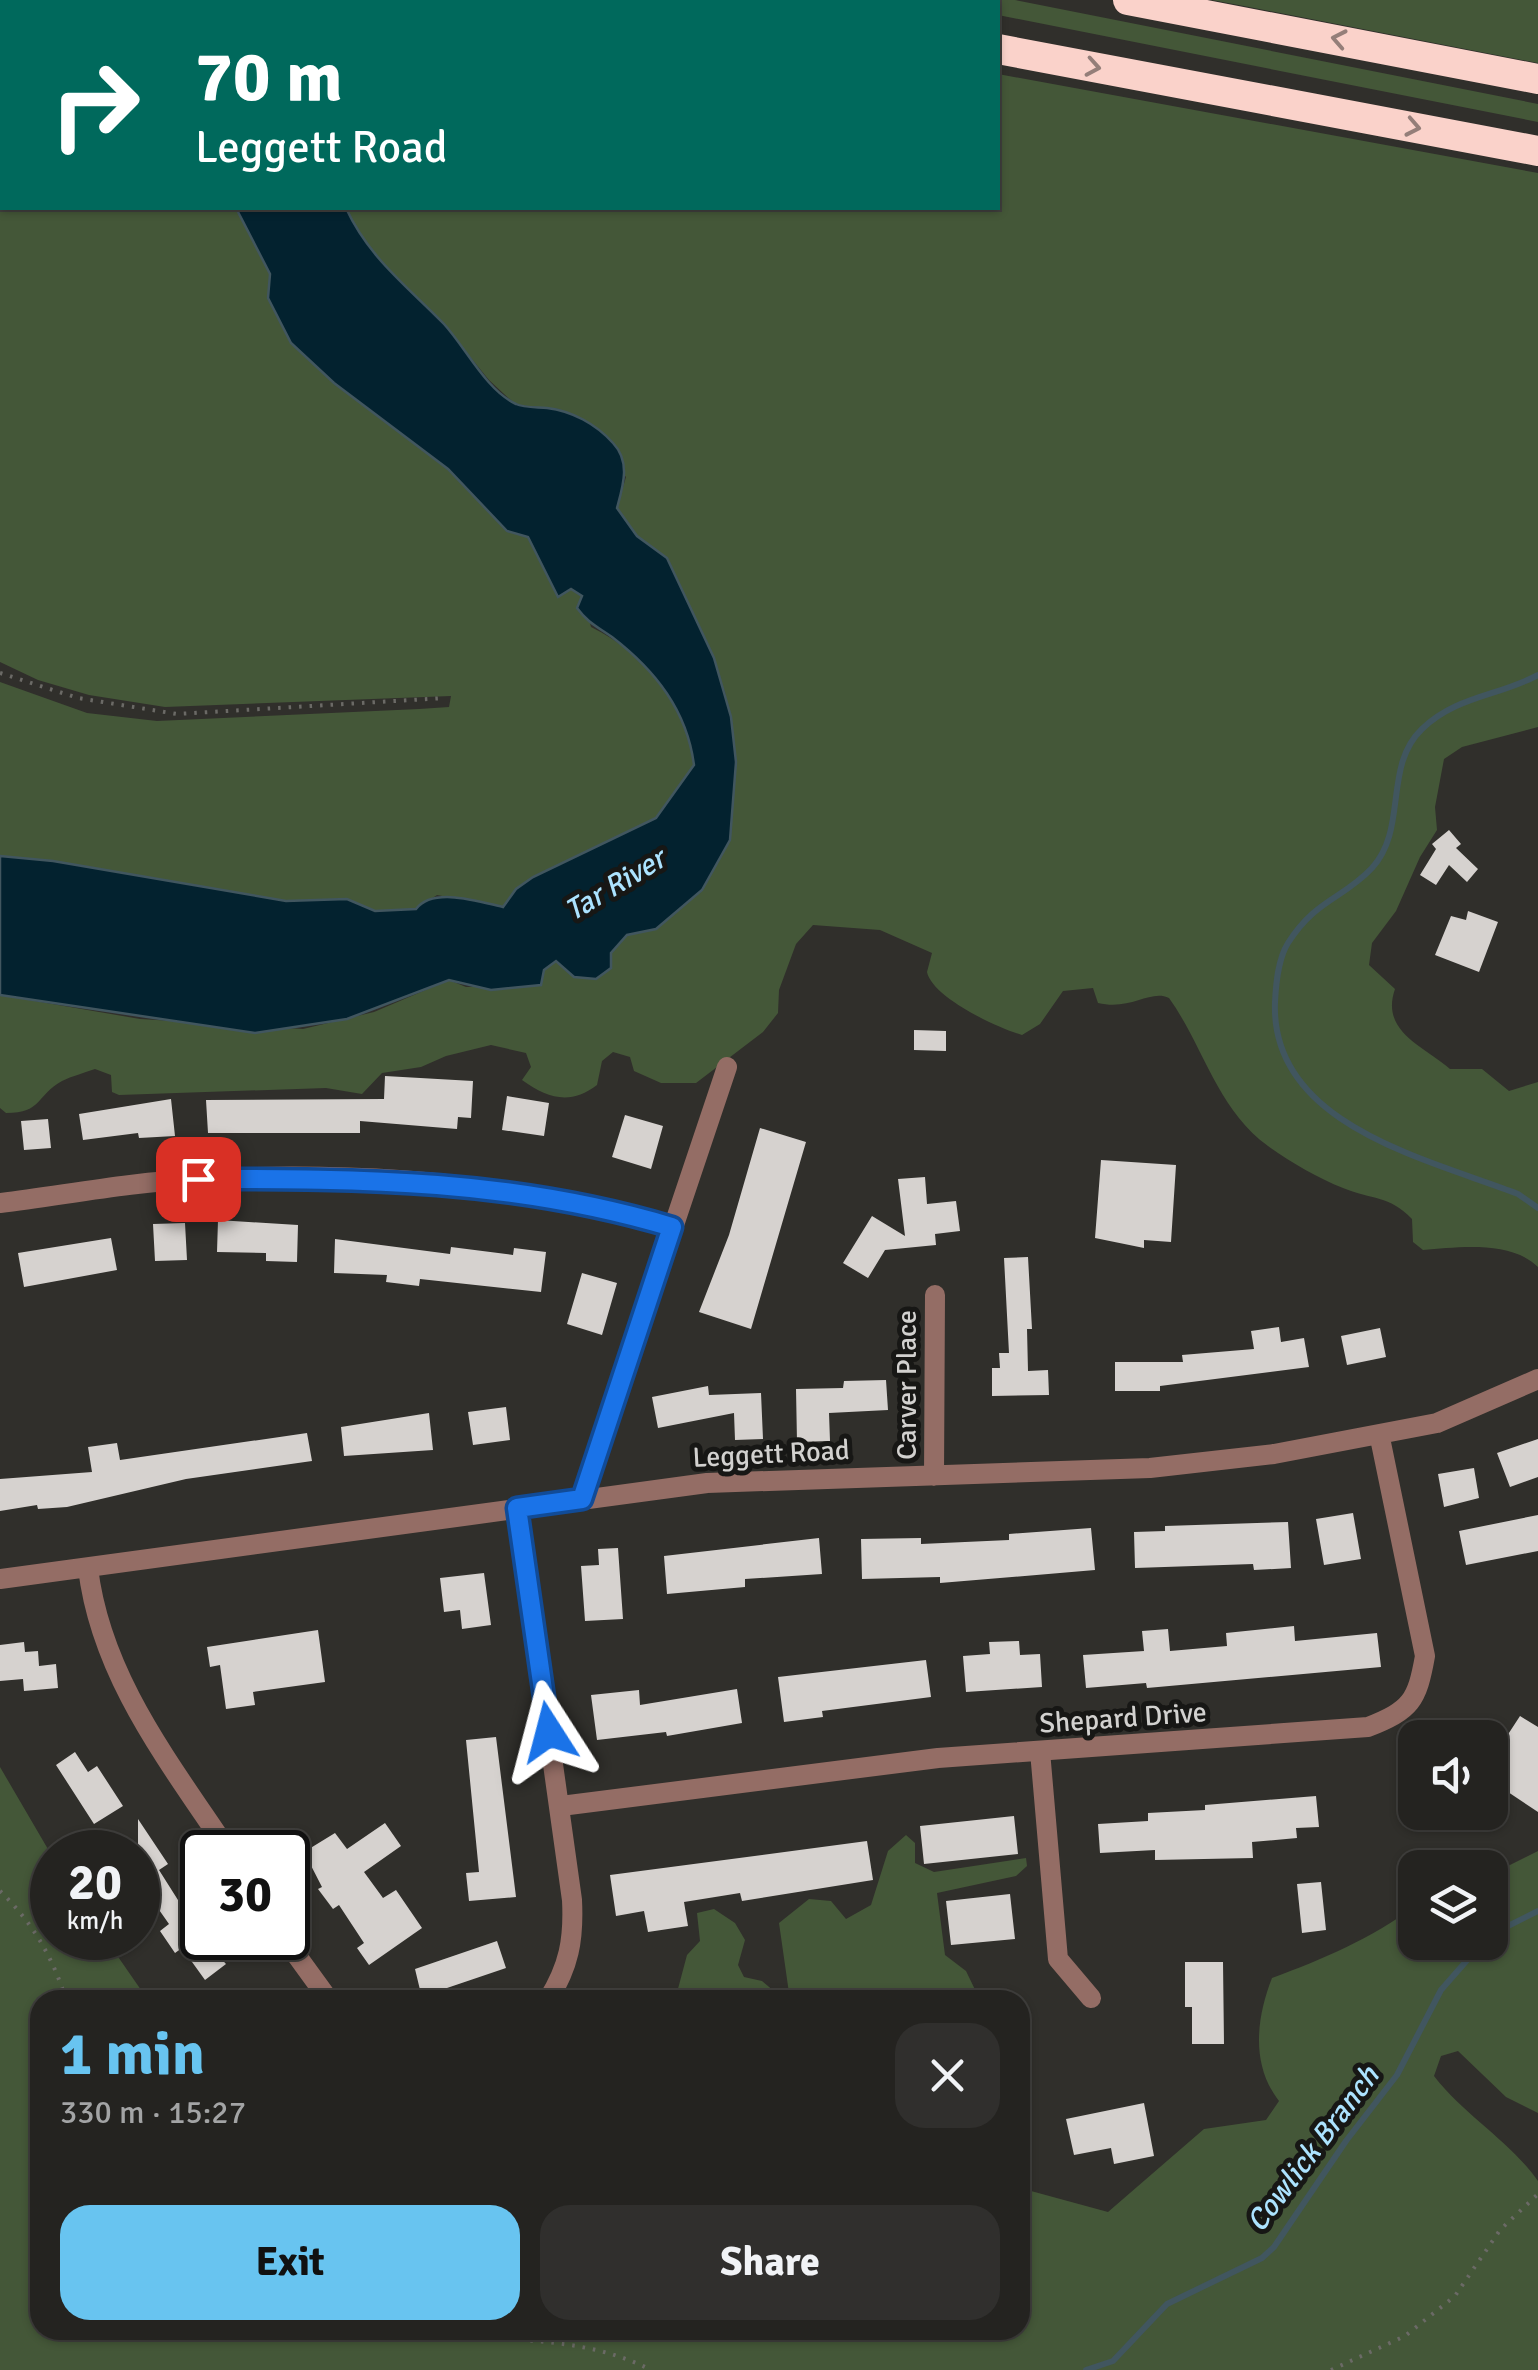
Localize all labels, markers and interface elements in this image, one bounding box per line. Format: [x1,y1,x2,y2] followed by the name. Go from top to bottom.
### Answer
[1331,29,1348,50] one-way arrow
[195,34,343,120] text: 70 m
[30,40,160,170] icon: right
[1085,56,1101,77] one-way arrow
[1404,116,1421,137] one-way arrow
[195,120,448,175] text: Leggett Road
[558,839,675,929] water label: Tar River
[156,1137,241,1222] pin
[171,1152,226,1207] icon: arrive
[890,1310,924,1460] street label: Carver Place
[692,1433,850,1475] street label: Leggett Road
[497,1680,601,1784] position arrow
[1038,1695,1208,1741] street label: Shepard Drive
[1398,1720,1508,1960] map controls
[1398,1720,1508,1830] button: sound
[180,1830,310,1960] speed limit sign: 30
[1398,1850,1508,1960] button: layers
[68,1852,122,1914] text: 20
[67,1905,123,1936] text: km/h
[60,2018,205,2092] text: 1 min
[895,2023,1000,2128] button: close
[1239,2058,1388,2239] water label: Cowlick Branch
[60,2093,246,2132] text: 330 m · 15:27
[60,2205,520,2320] button: Exit
[540,2205,1000,2320] button: Share

